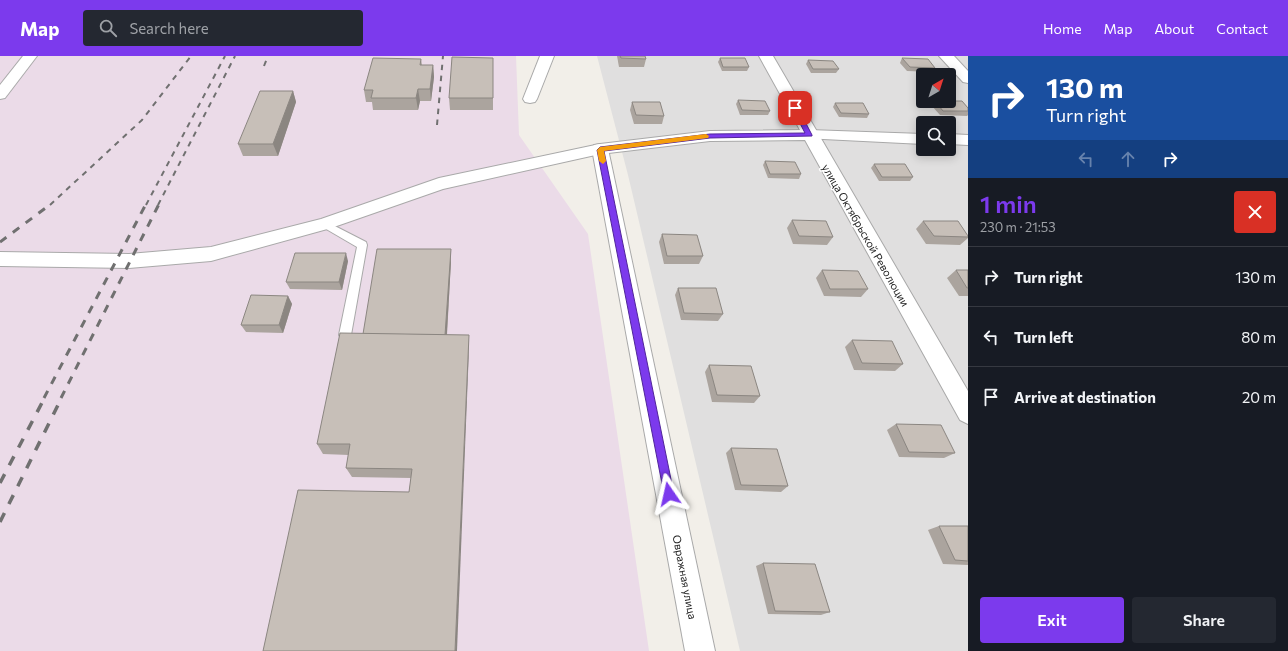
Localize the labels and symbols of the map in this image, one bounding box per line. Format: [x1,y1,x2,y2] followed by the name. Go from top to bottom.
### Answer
[916,68,956,108] north arrow
[778,91,812,125] pin
[820,162,912,308] street label: улица Октябрьской Революции
[648,473,690,515] position arrow
[670,534,700,620] street label: Овражная улица

